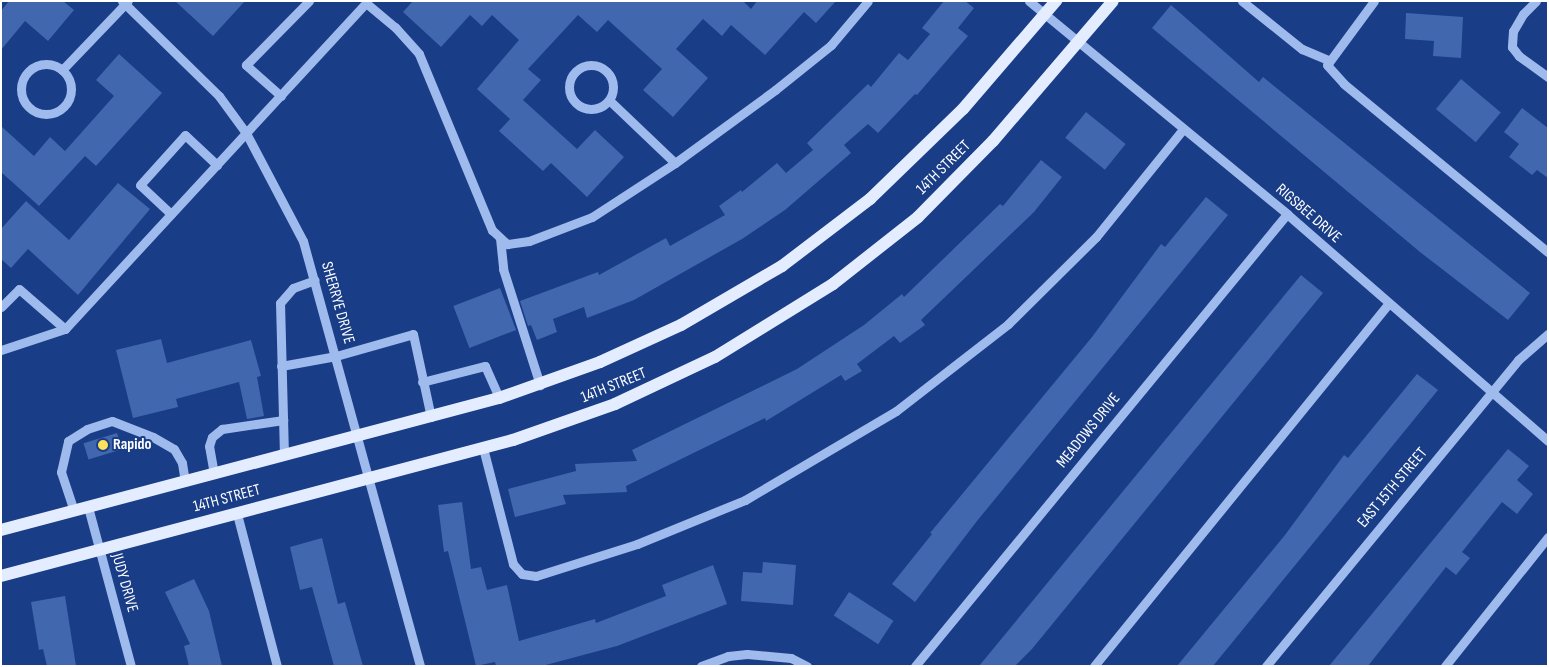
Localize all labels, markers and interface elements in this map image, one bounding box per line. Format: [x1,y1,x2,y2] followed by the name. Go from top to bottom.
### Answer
[913,137,975,199] street label: 14TH STREET
[1271,180,1345,248] street label: RIGSBEE DRIVE
[316,260,358,346] street label: SHERRYE DRIVE
[578,364,650,408] street label: 14TH STREET
[1053,390,1125,472] street label: MEADOWS DRIVE
[113,435,151,455] place label: Rapido
[97,439,109,451] marker: Rapido
[1354,444,1432,532] street label: EAST 15TH STREET
[191,481,263,517] street label: 14TH STREET
[106,551,142,615] street label: JUDY DRIVE

